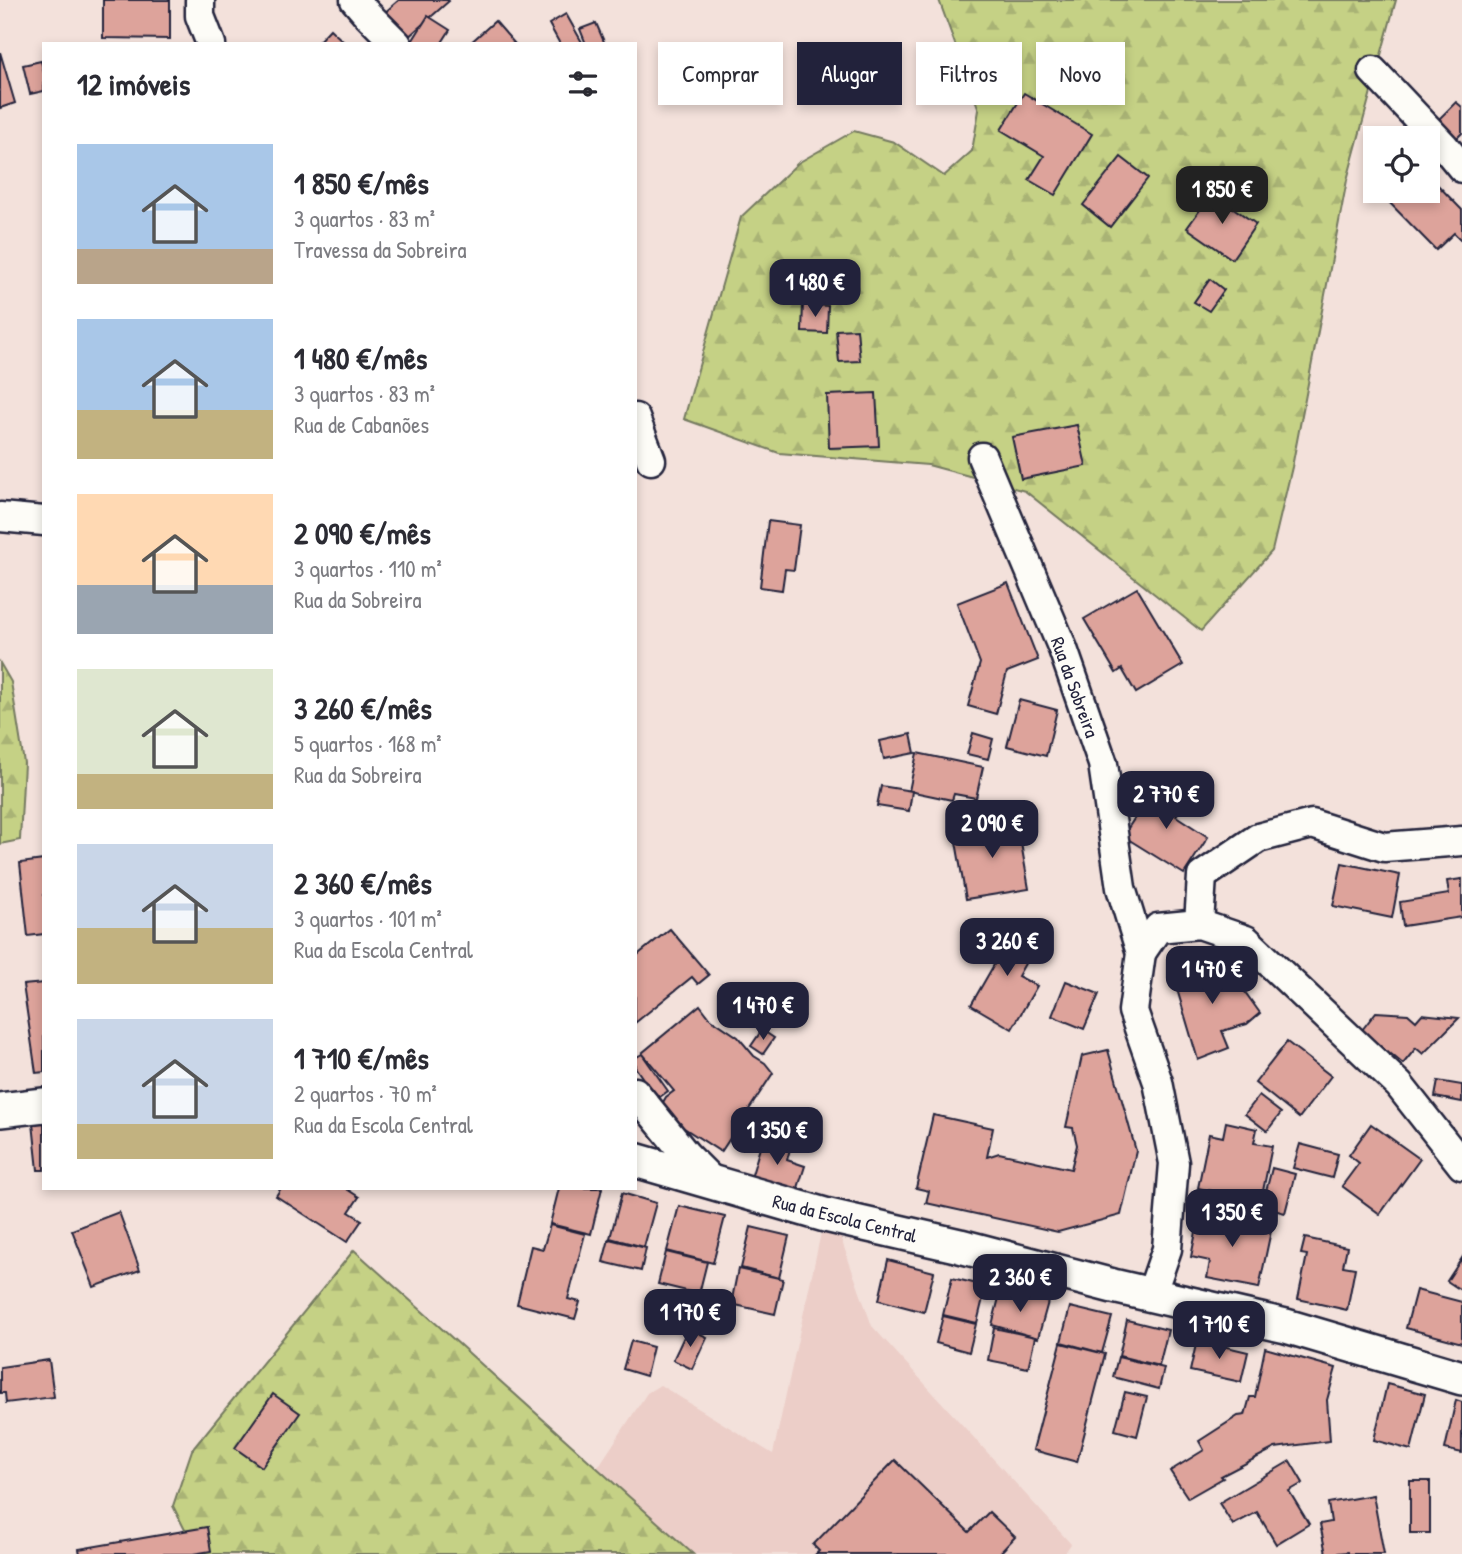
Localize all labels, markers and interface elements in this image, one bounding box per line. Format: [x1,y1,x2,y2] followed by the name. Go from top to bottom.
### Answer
[658,42,783,105] chip: Comprar
[797,42,902,105] chip: Alugar
[916,42,1022,105] chip: Filtros
[1036,42,1125,105] chip: Novo
[77,64,190,104] text: 12 imóveis
[564,65,602,103] icon: filters
[1363,126,1440,203] map controls
[1363,126,1440,203] button: locate
[294,163,429,203] text: 1 850 €/mês
[1157,166,1287,226] pin: 1 850 €
[133,172,217,256] icon: home
[1192,173,1252,204] text: 1 850 €
[294,203,435,234] text: 3 quartos · 83 m²
[294,234,467,265] text: Travessa da Sobreira
[750,260,880,319] pin: 1 480 €
[786,266,844,297] text: 1 480 €
[294,338,427,378] text: 1 480 €/mês
[133,347,217,431] icon: home
[294,378,435,409] text: 3 quartos · 83 m²
[294,409,429,440] text: Rua de Cabanões
[294,513,431,553] text: 2 090 €/mês
[133,522,217,606] icon: home
[294,553,442,584] text: 3 quartos · 110 m²
[294,584,422,615] text: Rua da Sobreira
[1045,633,1105,741] street label: Rua da Sobreira
[294,688,432,728] text: 3 260 €/mês
[133,697,217,781] icon: home
[294,728,442,759] text: 5 quartos · 168 m²
[294,759,422,790] text: Rua da Sobreira
[1101,772,1231,831] pin: 2 770 €
[1133,778,1199,809] text: 2 770 €
[927,800,1057,860] pin: 2 090 €
[961,807,1023,838] text: 2 090 €
[294,863,432,903] text: 2 360 €/mês
[133,872,217,956] icon: home
[294,903,442,934] text: 3 quartos · 101 m²
[942,918,1072,978] pin: 3 260 €
[976,925,1038,956] text: 3 260 €
[294,934,473,965] text: Rua da Escola Central
[1147,946,1277,1006] pin: 1 470 €
[1182,953,1242,984] text: 1 470 €
[698,982,828,1042] pin: 1 470 €
[733,989,793,1020] text: 1 470 €
[294,1038,429,1078] text: 1 710 €/mês
[133,1047,217,1131] icon: home
[294,1078,437,1109] text: 2 quartos · 70 m²
[712,1108,842,1167] pin: 1 350 €
[294,1109,473,1140] text: Rua da Escola Central
[747,1114,807,1145] text: 1 350 €
[770,1188,921,1249] street label: Rua da Escola Central
[1167,1190,1297,1249] pin: 1 350 €
[1202,1196,1262,1227] text: 1 350 €
[955,1254,1085,1314] pin: 2 360 €
[989,1261,1051,1292] text: 2 360 €
[625,1290,755,1349] pin: 1 170 €
[660,1296,720,1327] text: 1 170 €
[1154,1302,1284,1361] pin: 1 710 €
[1189,1308,1249,1339] text: 1 710 €

